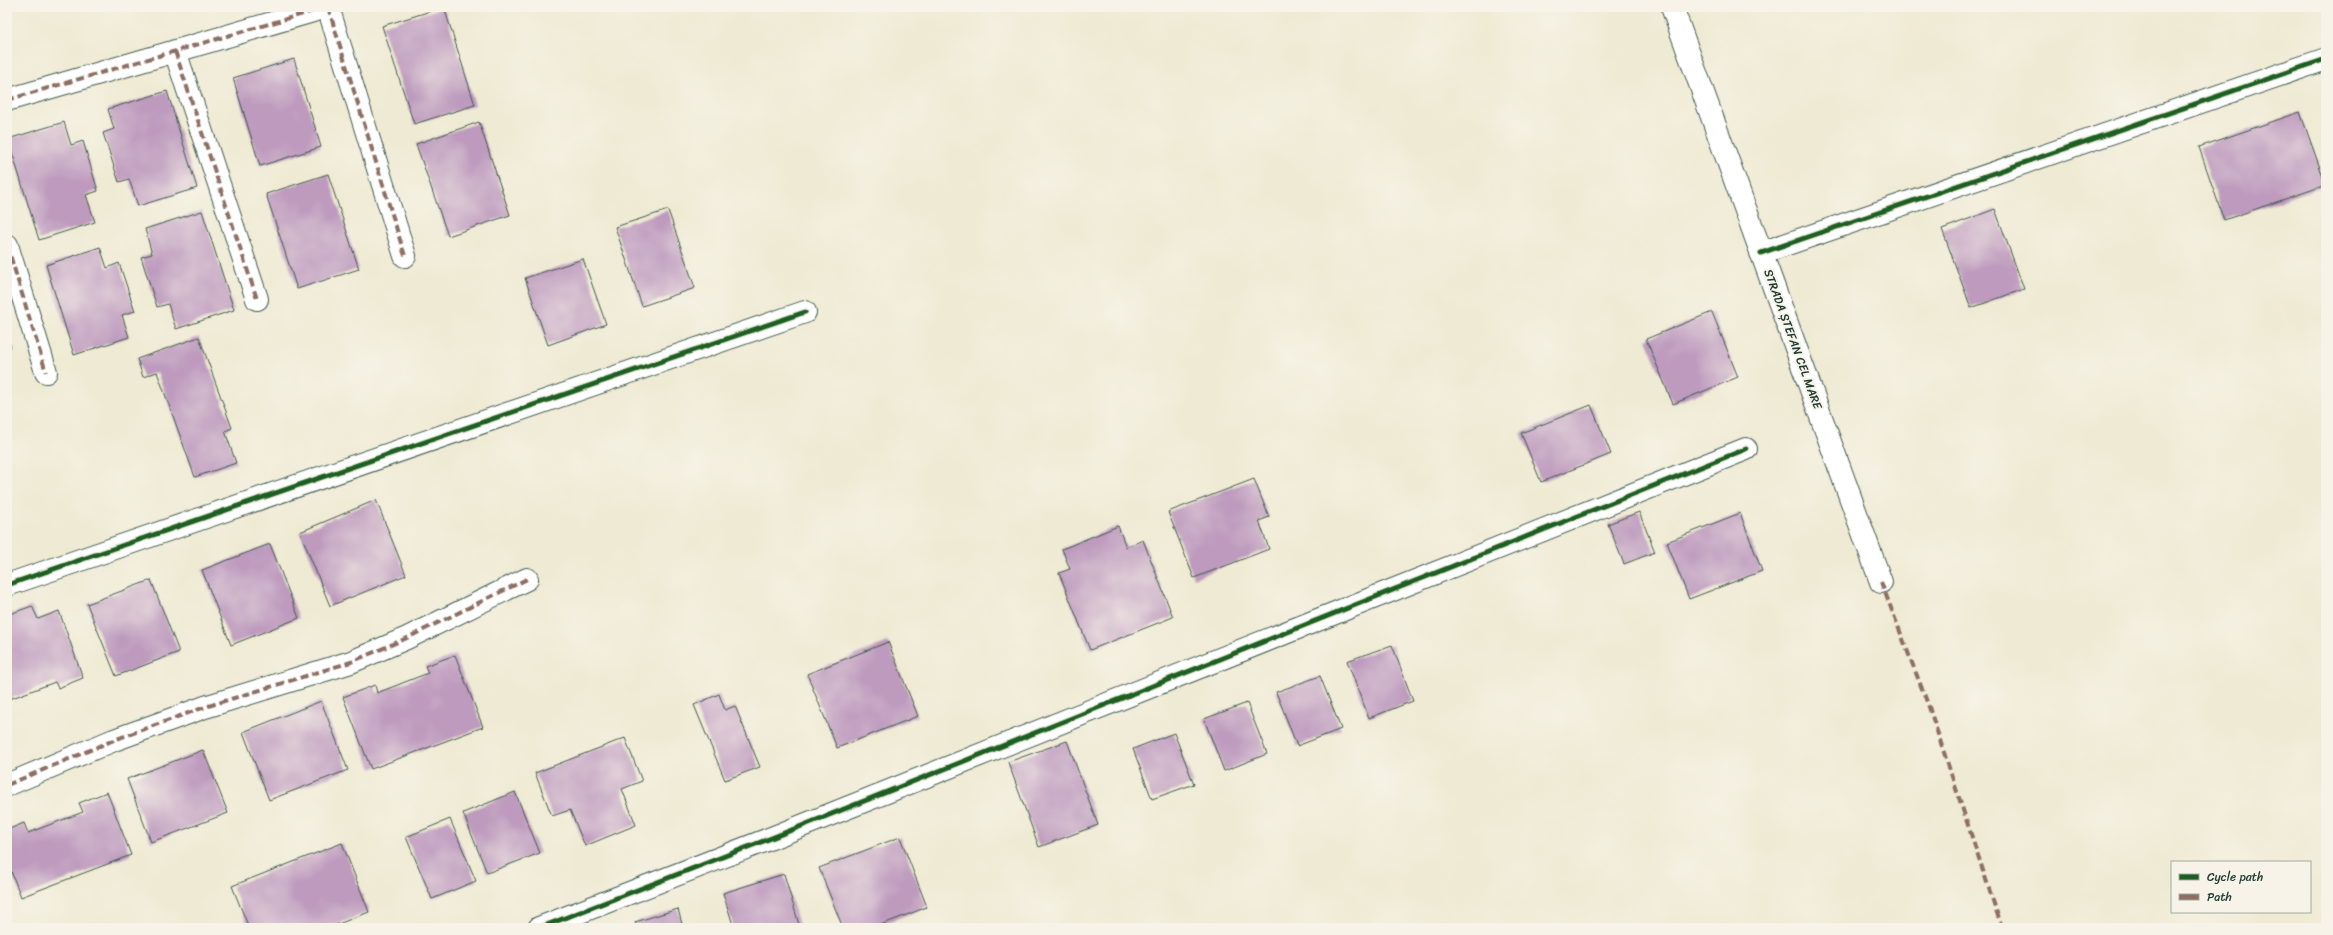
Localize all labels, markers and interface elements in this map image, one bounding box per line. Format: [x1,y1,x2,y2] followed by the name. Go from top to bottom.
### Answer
[1757,266,1829,413] street label: STRADA ȘTEFAN CEL MARE
[2171,861,2311,913] legend
[2207,866,2263,888] text: Cycle path
[2207,886,2232,908] text: Path

